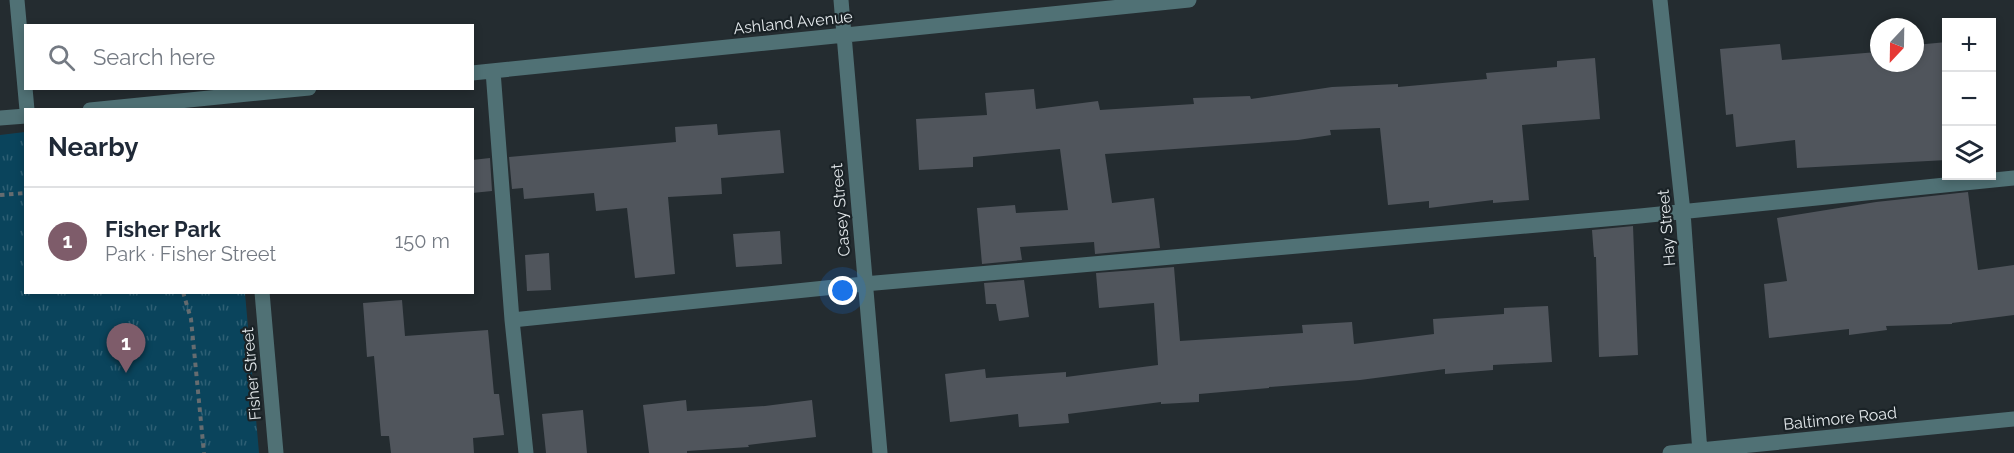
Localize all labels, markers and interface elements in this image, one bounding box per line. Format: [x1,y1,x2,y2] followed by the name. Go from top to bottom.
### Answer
[732,7,854,38] street label: Ashland Avenue
[1870,18,1924,72] north arrow
[1942,18,1996,180] map controls
[1942,18,1996,72] button: +
[24,24,474,90] search box
[45,41,78,74] icon: search
[93,44,215,70] text: Search here
[1942,72,1996,126] button: −
[1942,126,1996,180] button: layers
[48,132,138,162] text: Nearby
[827,162,854,257] street label: Casey Street
[1654,188,1679,267] street label: Hay Street
[105,216,221,242] text: Fisher Park
[63,229,72,253] text: 1
[395,229,450,253] text: 150 m
[105,242,276,266] text: Park · Fisher Street
[828,276,857,305] your location
[106,324,146,373] pin: 1
[238,326,265,421] street label: Fisher Street
[1782,403,1898,434] street label: Baltimore Road

